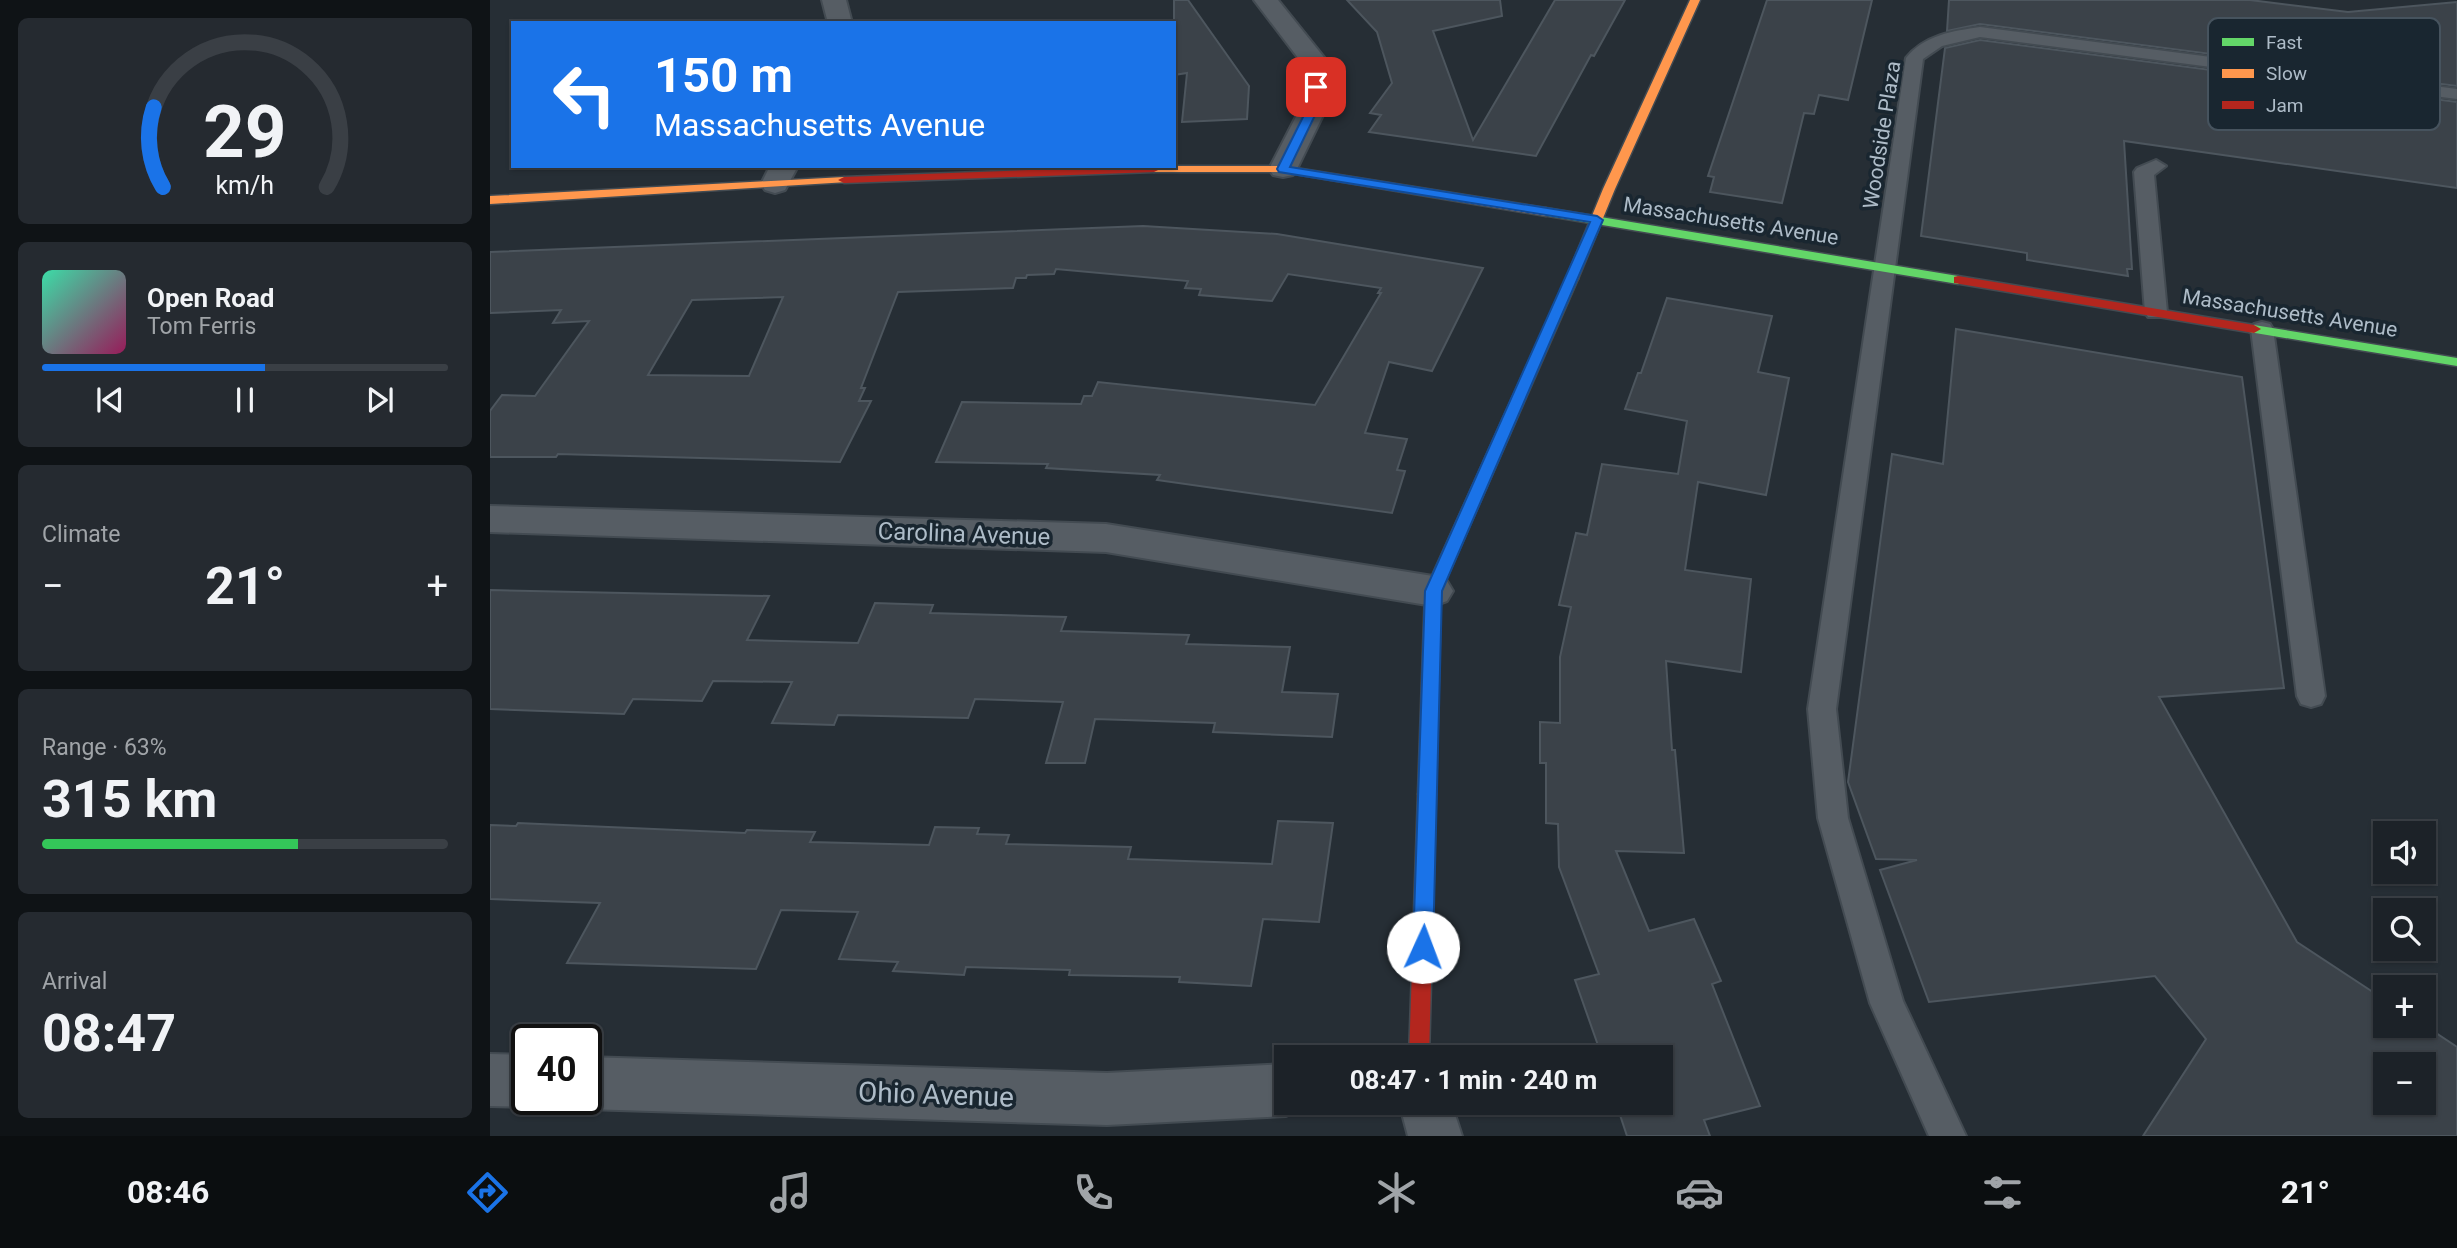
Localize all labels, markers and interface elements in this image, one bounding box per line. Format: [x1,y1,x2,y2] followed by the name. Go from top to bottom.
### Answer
[2208,18,2440,130] legend
[2266,31,2303,54] text: Fast
[654,47,793,104] text: 150 m
[539,49,630,140] icon: left
[1286,57,1346,117] pin
[1858,59,1906,211] street label: Woodside Plaza
[2266,62,2307,85] text: Slow
[1297,68,1335,106] icon: arrive
[203,89,287,175] text: 29
[2266,94,2303,117] text: Jam
[654,106,985,144] text: Massachusetts Avenue
[216,171,274,200] text: km/h
[1622,192,1840,250] street label: Massachusetts Avenue
[147,283,275,313] text: Open Road
[2181,284,2399,342] street label: Massachusetts Avenue
[147,313,256,340] text: Tom Ferris
[91,381,129,419] icon: previous
[226,381,264,419] icon: pause
[361,381,399,419] icon: next
[877,517,1051,551] street label: Carolina Avenue
[42,521,121,548] text: Climate
[205,556,285,617] text: 21°
[42,564,64,608] text: −
[426,564,448,608] text: +
[42,734,167,761] text: Range · 63%
[42,769,217,830] text: 315 km
[2373,821,2436,1115] map controls
[2373,821,2436,884] button: sound
[2373,898,2436,961] button: search
[1386,910,1460,984] position arrow
[42,968,107,995] text: Arrival
[2373,975,2436,1038] button: +
[42,1003,176,1064] text: 08:47
[511,1024,602,1115] speed limit sign: 40
[2373,1052,2436,1115] button: −
[1350,1065,1597,1095] text: 08:47 · 1 min · 240 m
[857,1075,1014,1114] street label: Ohio Avenue
[463,1168,512,1217] icon: directions
[766,1168,815,1217] icon: music
[1069,1168,1118,1217] icon: phone
[1372,1168,1421,1217] icon: climate
[1675,1168,1724,1217] icon: car
[1978,1168,2027,1217] icon: filters
[127,1173,209,1211] text: 08:46
[2281,1173,2330,1211] text: 21°

